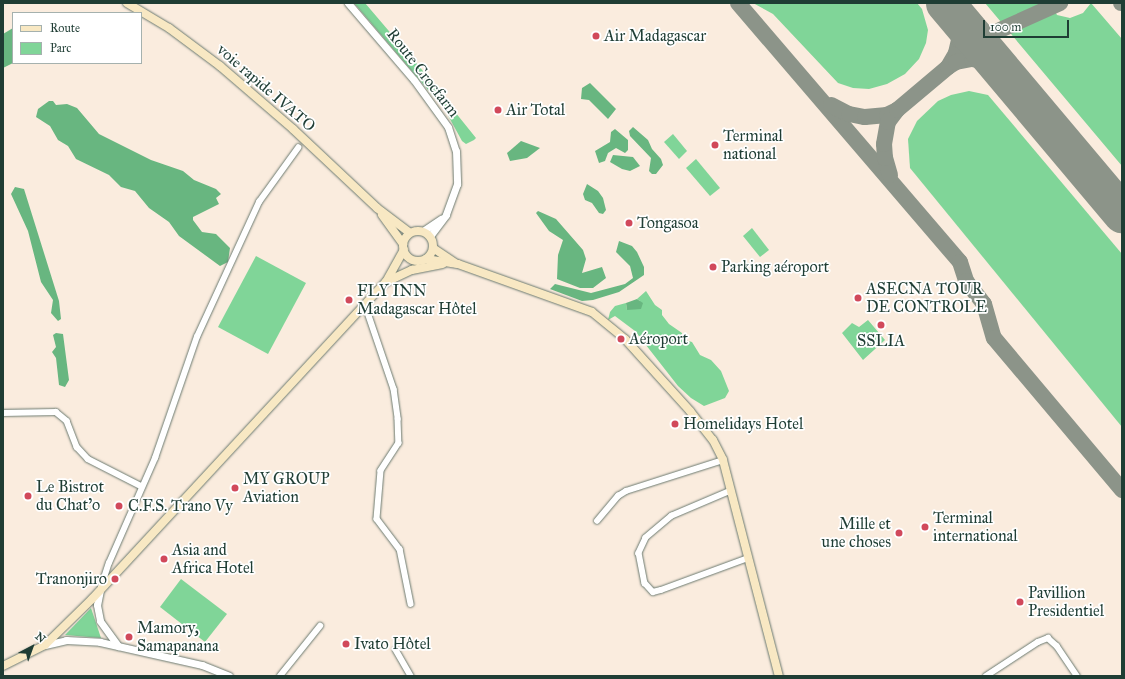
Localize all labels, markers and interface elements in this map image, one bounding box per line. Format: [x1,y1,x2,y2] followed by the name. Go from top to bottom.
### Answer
[12,12,142,64] legend
[985,12,1071,38] scale bar
[990,20,1021,34] text: 100 m
[50,21,80,35] text: Route
[383,25,463,121] street label: Route Crocfarm
[604,26,706,46] place label: Air Madagascar
[591,31,601,41] marker: Air Madagascar
[213,40,319,136] street label: voie rapide IVATO
[50,41,71,55] text: Parc
[506,100,565,120] place label: Air Total
[493,105,503,115] marker: Air Total
[723,126,783,164] place label: Terminal national
[710,140,720,150] marker: Terminal national
[637,213,698,233] place label: Tongasoa
[624,218,634,228] marker: Tongasoa
[721,257,829,277] place label: Parking aéroport
[708,262,718,272] marker: Parking aéroport
[866,279,987,317] place label: ASECNA TOUR DE CONTROLE
[357,281,477,319] place label: FLY INN Madagascar Hôtel
[853,293,863,303] marker: ASECNA TOUR DE CONTROLE
[344,295,354,305] marker: FLY INN Madagascar Hôtel
[876,320,886,330] marker: SSLIA
[629,329,688,349] place label: Aéroport
[857,331,905,351] place label: SSLIA
[616,334,626,344] marker: Aéroport
[683,414,803,434] place label: Homelidays Hotel
[670,419,680,429] marker: Homelidays Hotel
[243,469,330,507] place label: MY GROUP Aviation
[36,477,104,515] place label: Le Bistrot du Chat'o
[230,483,240,493] marker: MY GROUP Aviation
[23,491,33,501] marker: Le Bistrot du Chat'o
[128,496,233,516] place label: C.F.S. Trano Vy
[113,500,125,512] marker: C.F.S. Trano Vy
[933,508,1018,546] place label: Terminal international
[822,514,891,552] place label: Mille et une choses
[920,522,930,532] marker: Terminal international
[894,528,904,538] marker: Mille et une choses
[172,540,254,578] place label: Asia and Africa Hotel
[159,554,169,564] marker: Asia and Africa Hotel
[36,569,107,589] place label: Tranonjiro
[110,574,120,584] marker: Tranonjiro
[1028,583,1104,621] place label: Pavillion Presidentiel
[1015,597,1025,607] marker: Pavillion Presidentiel
[137,618,219,656] place label: Mamory, Samapanana
[12,627,52,667] north arrow
[32,630,48,646] text: N
[124,632,134,642] marker: Mamory, Samapanana
[354,634,431,654] place label: Ivato Hôtel
[341,639,351,649] marker: Ivato Hôtel

